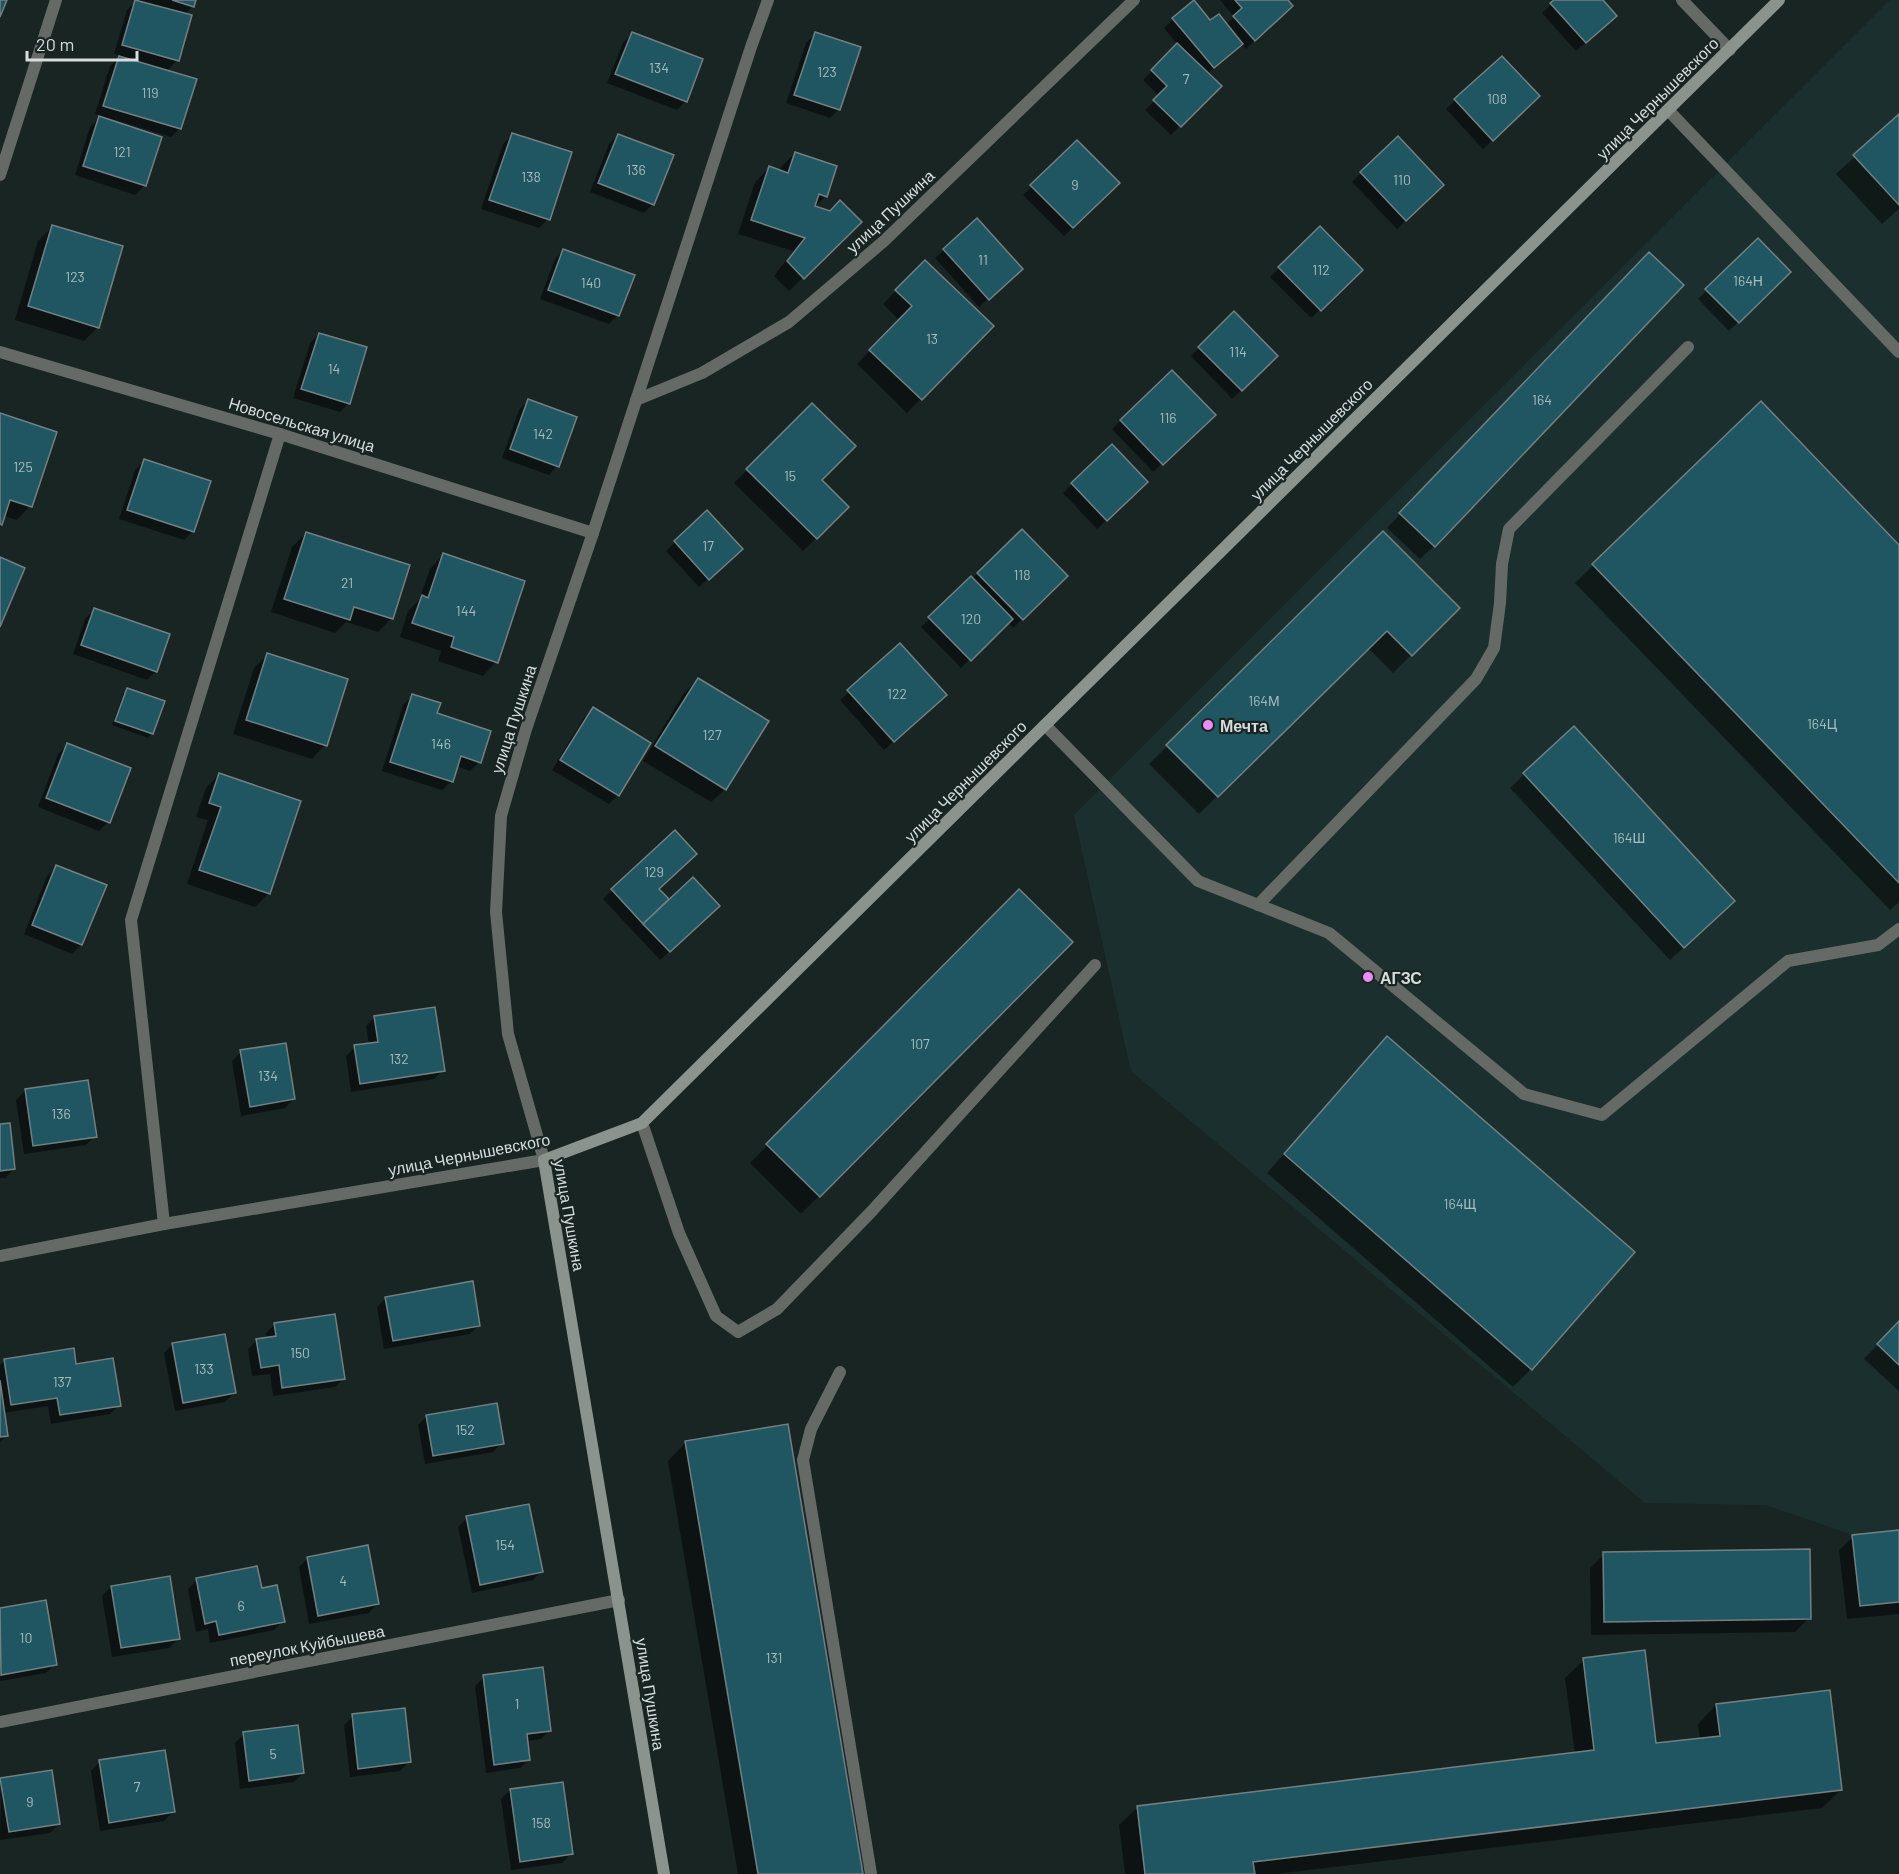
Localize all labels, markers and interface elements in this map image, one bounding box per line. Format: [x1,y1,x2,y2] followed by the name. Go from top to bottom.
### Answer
[27,24,136,62] scale bar
[36,33,74,55] text: 20 m
[1592,33,1722,163] street label: улица Чернышевского
[649,59,669,76] house number: 134
[817,63,837,80] house number: 123
[1183,70,1190,87] house number: 7
[141,84,159,101] house number: 119
[1487,90,1507,107] house number: 108
[113,143,131,160] house number: 121
[626,161,646,178] house number: 136
[842,165,938,257] street label: улица Пушкина
[521,168,541,185] house number: 138
[1393,171,1411,188] house number: 110
[1071,176,1079,193] house number: 9
[978,251,988,268] house number: 11
[1312,261,1330,278] house number: 112
[65,268,85,285] house number: 123
[1733,272,1763,289] house number: 164Н
[581,274,601,291] house number: 140
[926,330,938,347] house number: 13
[1229,343,1247,360] house number: 114
[328,360,340,377] house number: 14
[1246,374,1376,504] street label: улица Чернышевского
[1532,391,1552,408] house number: 164
[227,393,377,455] street label: Новосельская улица
[1159,409,1177,426] house number: 116
[533,425,553,442] house number: 142
[13,458,33,475] house number: 125
[784,467,796,484] house number: 15
[702,537,714,554] house number: 17
[1013,566,1031,583] house number: 118
[341,574,353,591] house number: 21
[456,602,476,619] house number: 144
[961,610,981,627] house number: 120
[486,662,540,776] street label: улица Пушкина
[887,685,907,702] house number: 122
[1248,692,1280,709] house number: 164М
[1807,715,1838,732] house number: 164Ц
[900,716,1030,846] street label: улица Чернышевского
[1220,716,1268,735] place label: Мечта
[1201,718,1215,732] marker: Мечта
[702,726,722,743] house number: 127
[431,735,451,752] house number: 146
[1613,829,1645,846] house number: 164Ш
[644,863,664,880] house number: 129
[1380,968,1422,987] place label: АГЗС
[1361,970,1375,984] marker: АГЗС
[910,1035,930,1052] house number: 107
[389,1050,409,1067] house number: 132
[258,1067,278,1084] house number: 134
[51,1105,71,1122] house number: 136
[386,1129,552,1179] street label: улица Чернышевского
[551,1158,589,1272] street label: улица Пушкина
[1444,1195,1476,1212] house number: 164Щ
[290,1344,310,1361] house number: 150
[194,1360,214,1377] house number: 133
[53,1373,72,1390] house number: 137
[455,1421,475,1438] house number: 152
[495,1536,515,1553] house number: 154
[339,1572,347,1589] house number: 4
[237,1597,245,1614] house number: 6
[228,1621,386,1669] street label: переулок Куйбышева
[20,1629,32,1646] house number: 10
[633,1637,669,1751] street label: улица Пушкина
[766,1649,782,1666] house number: 131
[515,1695,519,1712] house number: 1
[269,1745,277,1762] house number: 5
[134,1778,141,1795] house number: 7
[26,1793,34,1810] house number: 9
[531,1814,551,1831] house number: 158

